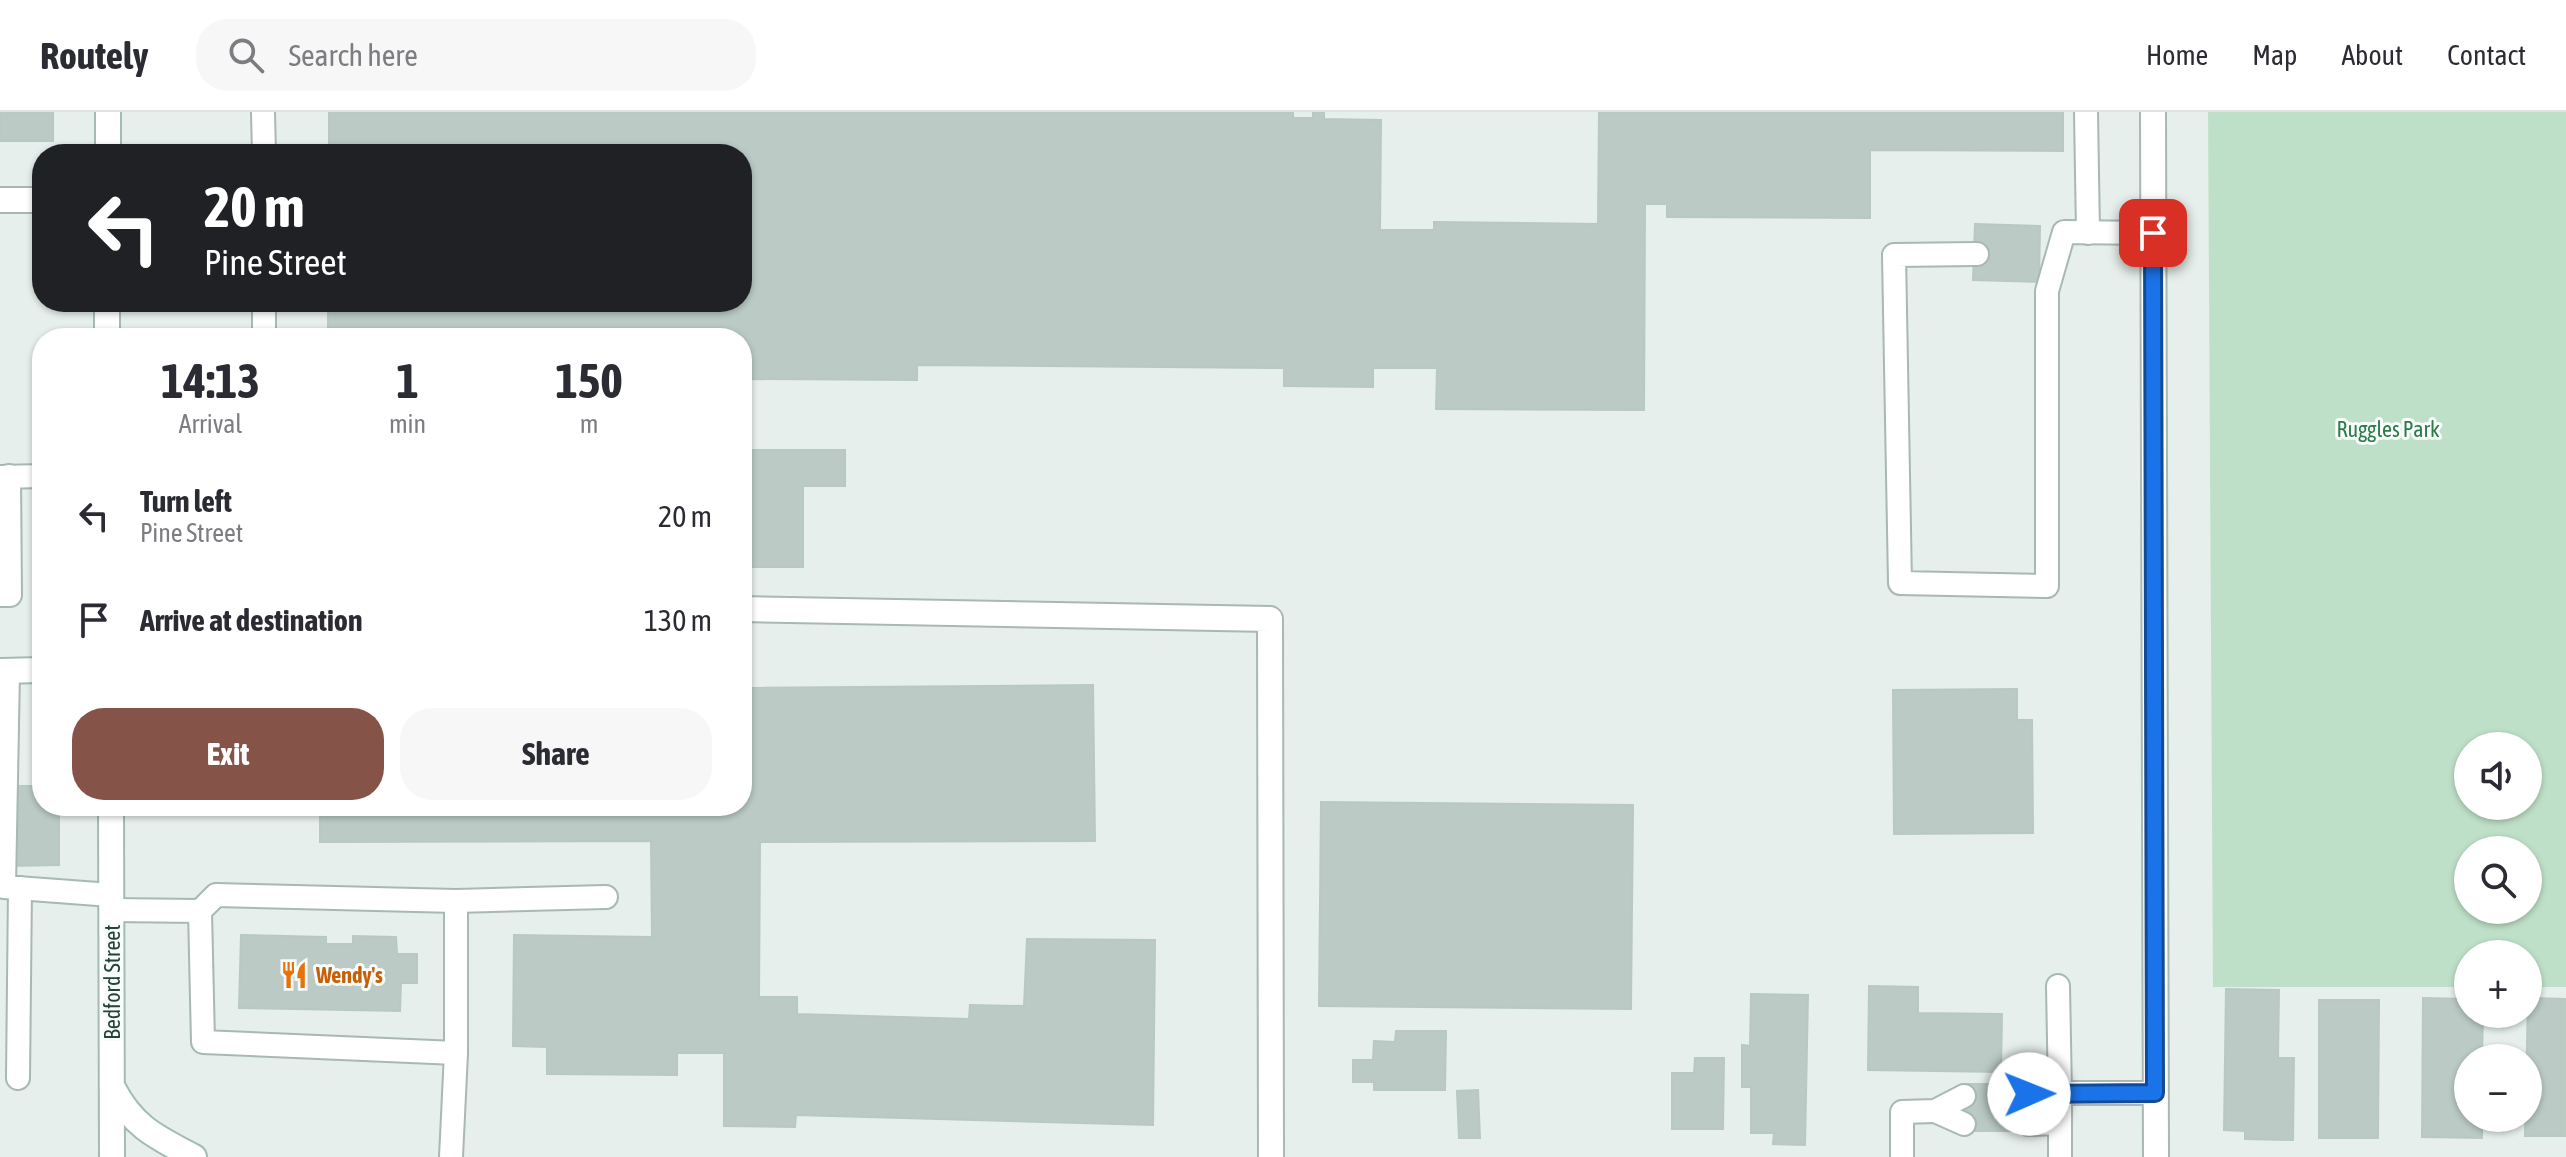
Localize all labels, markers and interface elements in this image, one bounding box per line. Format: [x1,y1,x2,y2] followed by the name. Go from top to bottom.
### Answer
[196,19,756,91] search box
[224,33,268,77] icon: search
[40,34,148,77] text: Routely
[288,38,418,72] text: Search here
[2146,39,2208,71] text: Home
[2252,39,2297,71] text: Map
[2341,39,2403,71] text: About
[2447,39,2526,71] text: Contact
[204,175,305,239] text: 20 m
[72,176,176,280] icon: left
[2119,199,2187,267] pin
[2131,211,2175,255] icon: arrive
[204,241,347,283] text: Pine Street
[161,353,260,408] text: 14:13
[396,353,419,408] text: 1
[555,353,623,408] text: 150
[179,409,242,439] text: Arrival
[389,409,426,439] text: min
[580,409,598,439] text: m
[2336,416,2440,442] park label: Ruggles Park
[140,484,232,518] text: Turn left
[72,494,116,538] icon: left
[658,499,712,533] text: 20 m
[140,518,243,548] text: Pine Street
[72,598,116,642] icon: arrive
[140,603,362,637] text: Arrive at destination
[644,603,712,637] text: 130 m
[72,708,384,800] button: Exit
[400,708,712,800] button: Share
[2454,732,2542,1132] map controls
[2454,732,2542,820] button: sound
[2454,836,2542,924] button: search
[99,924,125,1040] street label: Bedford Street
[2454,940,2542,1028] button: +
[279,960,309,990] restaurant icon: Wendy's
[315,962,383,988] place label: Wendy's
[2454,1044,2542,1132] button: −
[1987,1052,2071,1136] position arrow

